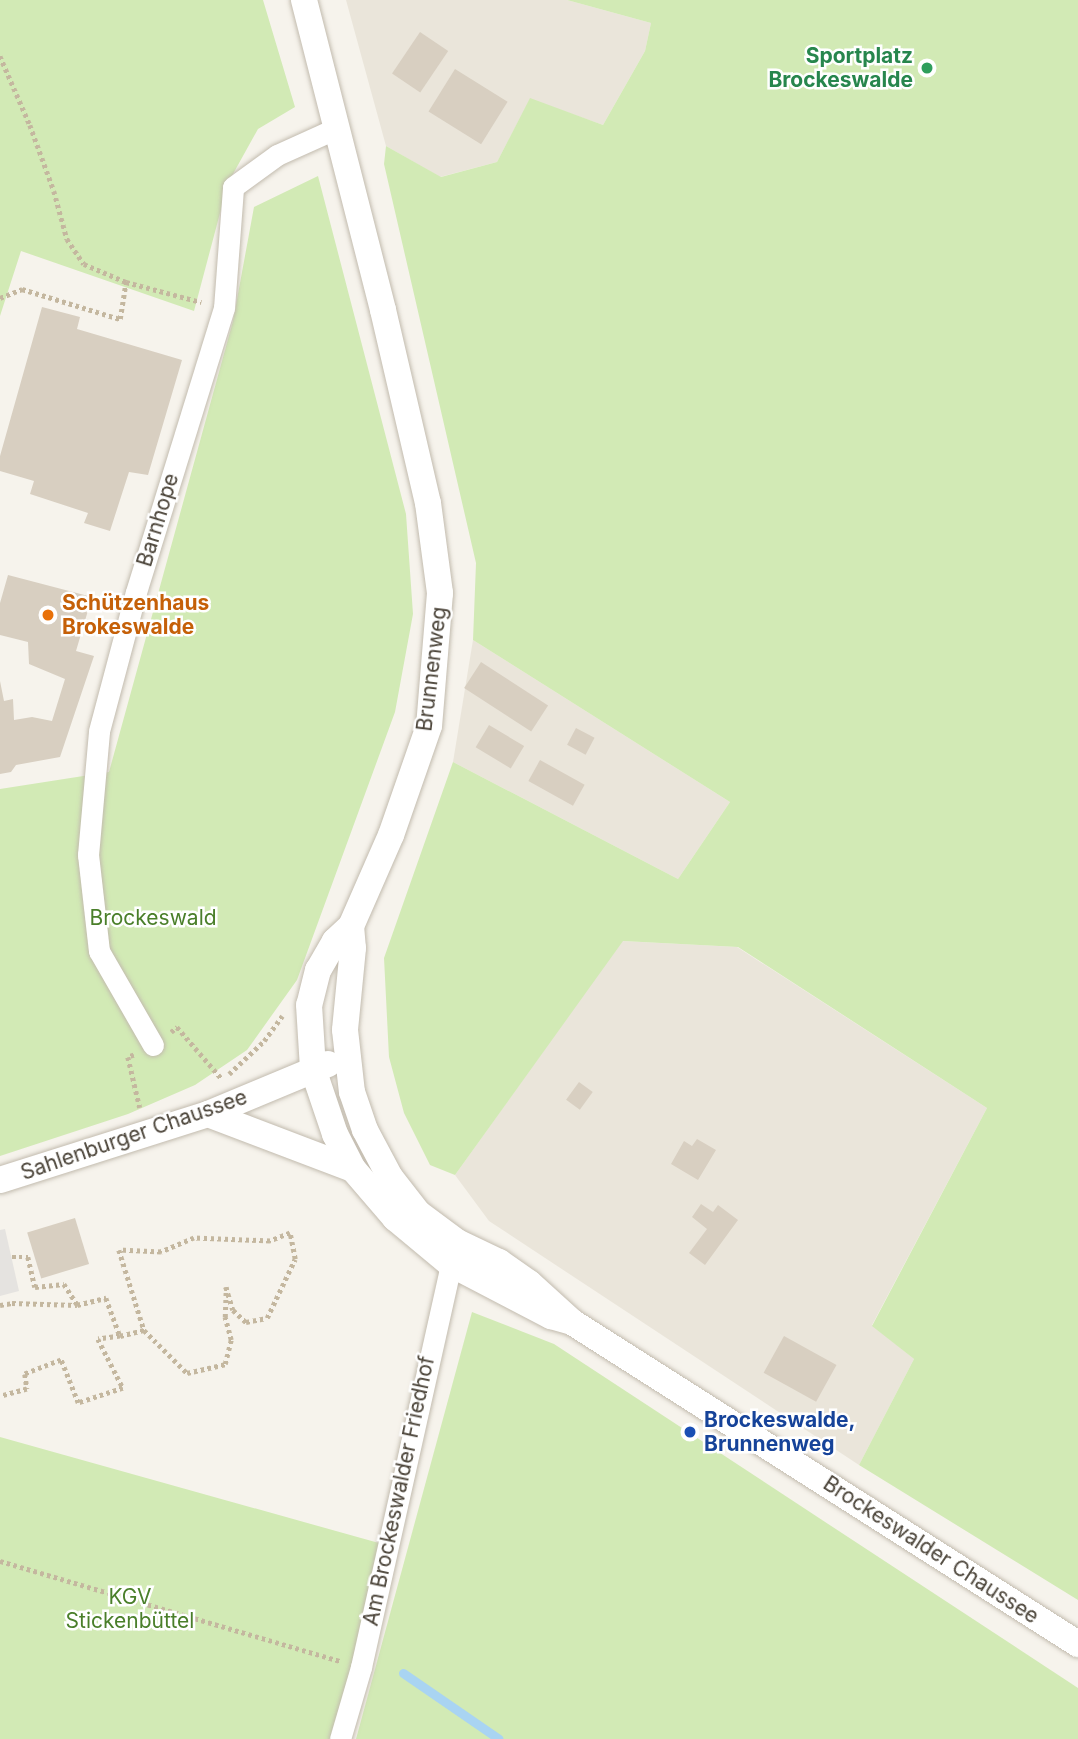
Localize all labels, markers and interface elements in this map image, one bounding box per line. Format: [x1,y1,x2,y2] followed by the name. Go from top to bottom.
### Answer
[768,43,913,93] place label: Sportplatz Brockeswalde
[919,60,935,76] marker: Sportplatz Brockeswalde
[132,470,184,570] street label: Barnhope
[62,590,209,640] place label: Schützenhaus Brokeswalde
[412,605,452,733] street label: Brunnenweg
[40,607,56,623] marker: Schützenhaus Brokeswalde
[89,905,217,931] park label: Brockeswald
[17,1084,251,1186] street label: Sahlenburger Chaussee
[358,1354,440,1628] street label: Am Brockeswalder Friedhof
[704,1407,856,1457] place label: Brockeswalde, Brunnenweg
[682,1424,698,1440] marker: Brockeswalde, Brunnenweg
[819,1471,1043,1629] street label: Brockeswalder Chaussee
[66,1584,194,1634] park label: KGV Stickenbüttel

